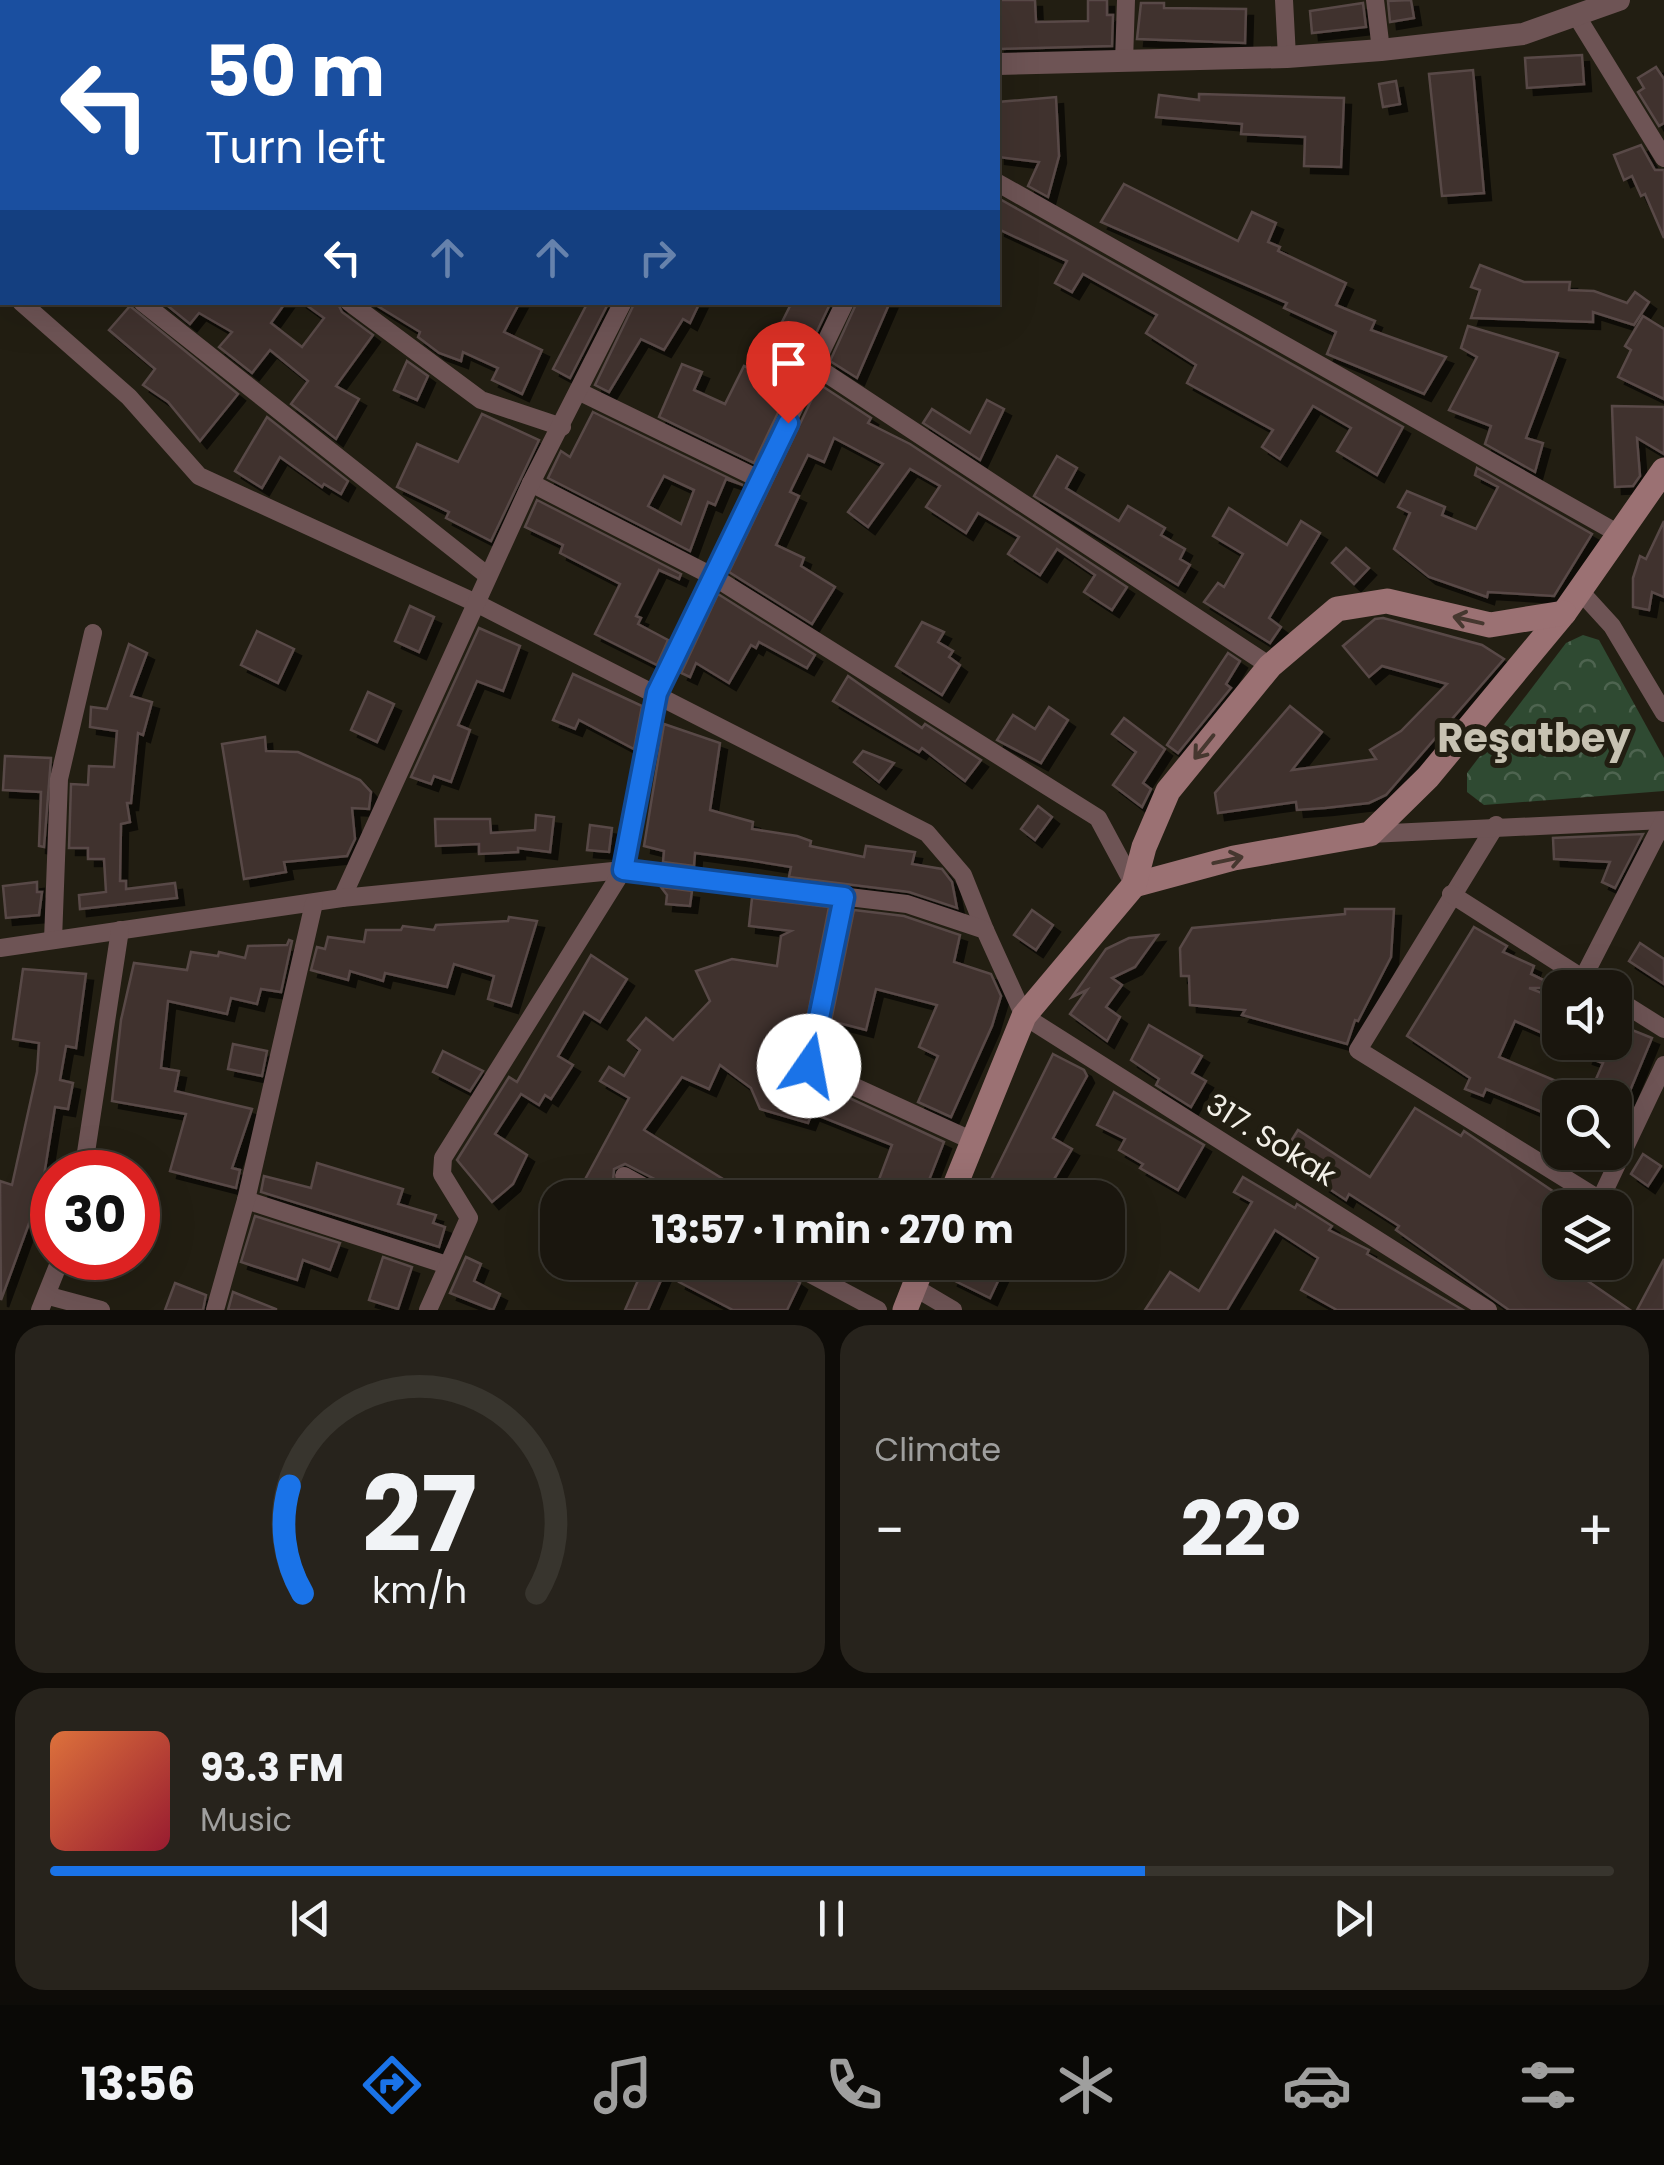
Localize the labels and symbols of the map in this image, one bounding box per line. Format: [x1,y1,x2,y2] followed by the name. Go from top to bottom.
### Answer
[746,321,831,424] pin
[1453,609,1485,628] one-way arrow
[1437,710,1631,766] district label: Reşatbey
[1193,733,1215,759] one-way arrow
[1211,850,1243,868] one-way arrow
[757,1014,861,1118] position arrow
[1198,1083,1345,1197] street label: 317. Sokak
[30,1150,160,1280] speed limit sign: 30

